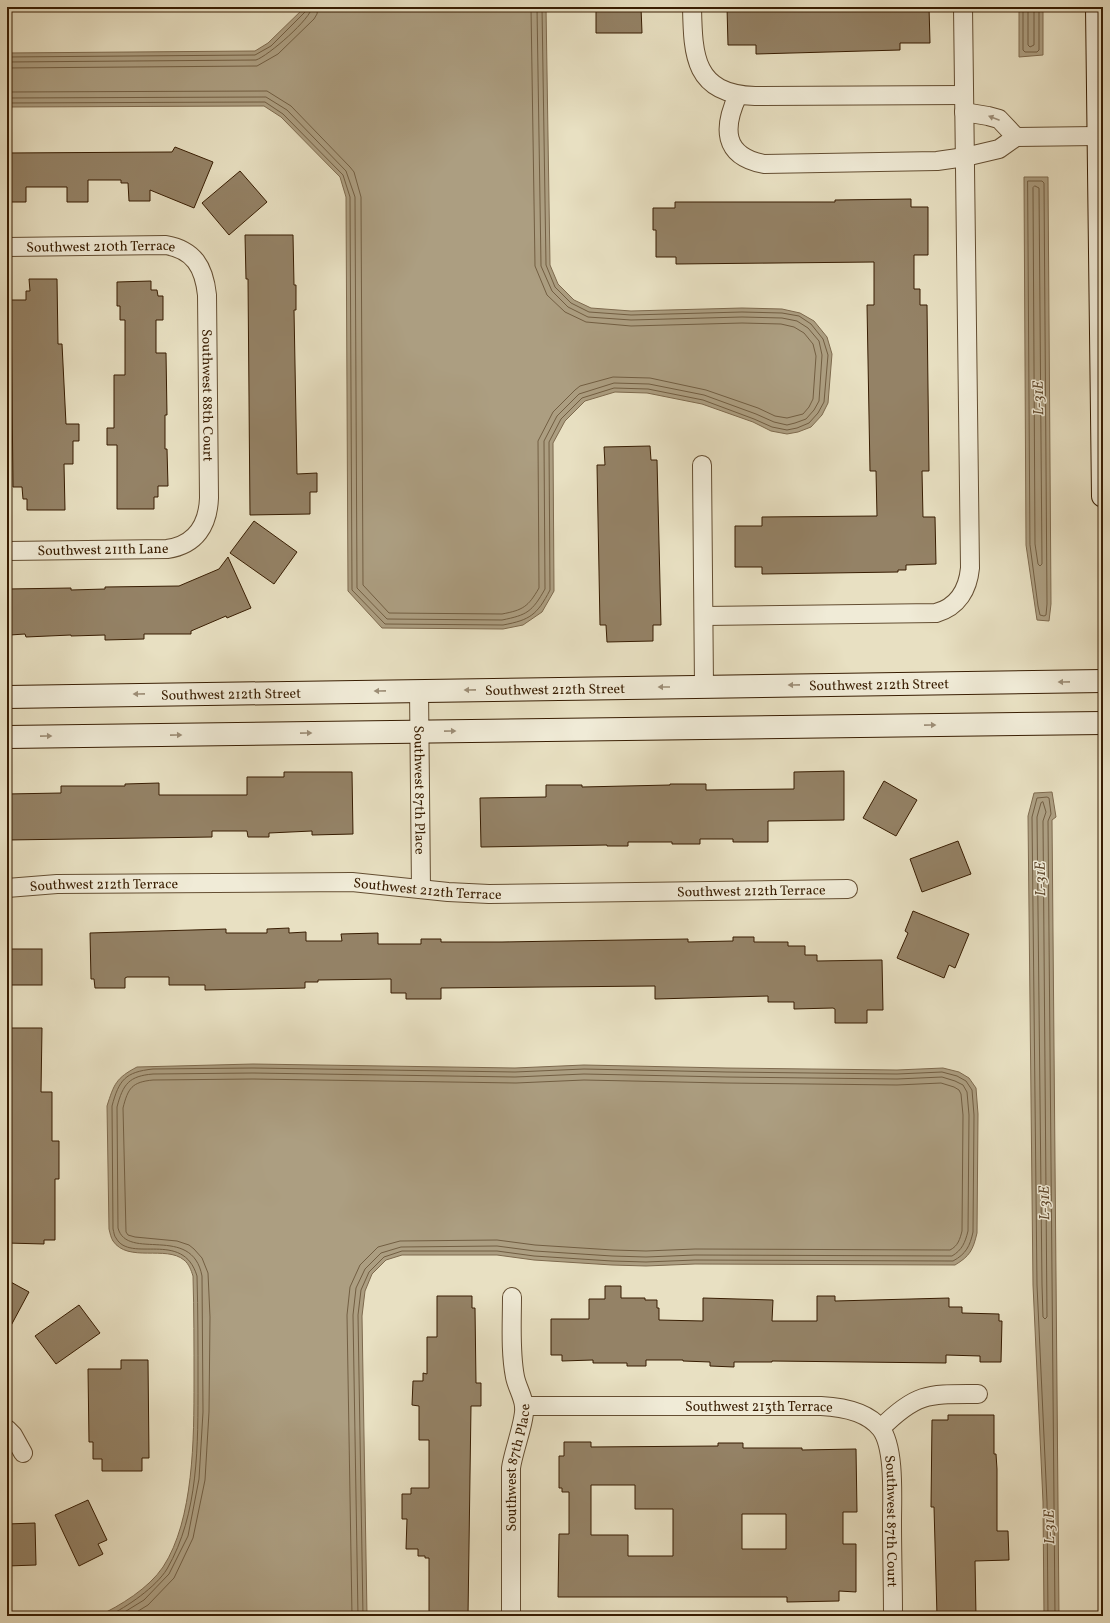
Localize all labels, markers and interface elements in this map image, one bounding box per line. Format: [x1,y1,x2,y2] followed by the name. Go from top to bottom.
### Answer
[987,114,999,120] one-way arrow
[26,237,178,258] street label: Southwest 210th Terrace
[196,329,217,462] street label: Southwest 88th Court
[1029,380,1050,415] water label: L-31E
[37,540,169,561] street label: Southwest 211th Lane
[809,675,949,696] street label: Southwest 212th Street
[1058,678,1070,685] one-way arrow
[485,680,625,701] street label: Southwest 212th Street
[788,682,800,689] one-way arrow
[657,684,670,690] one-way arrow
[161,685,301,706] street label: Southwest 212th Street
[464,686,476,693] one-way arrow
[373,688,386,694] one-way arrow
[133,691,145,698] one-way arrow
[924,722,937,728] one-way arrow
[408,725,429,855] street label: Southwest 87th Place
[444,728,457,734] one-way arrow
[300,730,313,736] one-way arrow
[170,732,183,738] one-way arrow
[40,733,52,740] one-way arrow
[1031,861,1052,896] water label: L-31E
[352,874,502,905] street label: Southwest 212th Terrace
[29,875,179,897] street label: Southwest 212th Terrace
[677,881,826,902] street label: Southwest 212th Terrace
[1035,1185,1056,1220] water label: L-31E
[685,1398,834,1418] street label: Southwest 213th Terrace
[503,1403,535,1532] street label: Southwest 87th Place
[879,1454,901,1588] street label: Southwest 87th Court
[1040,1509,1061,1544] water label: L-31E

